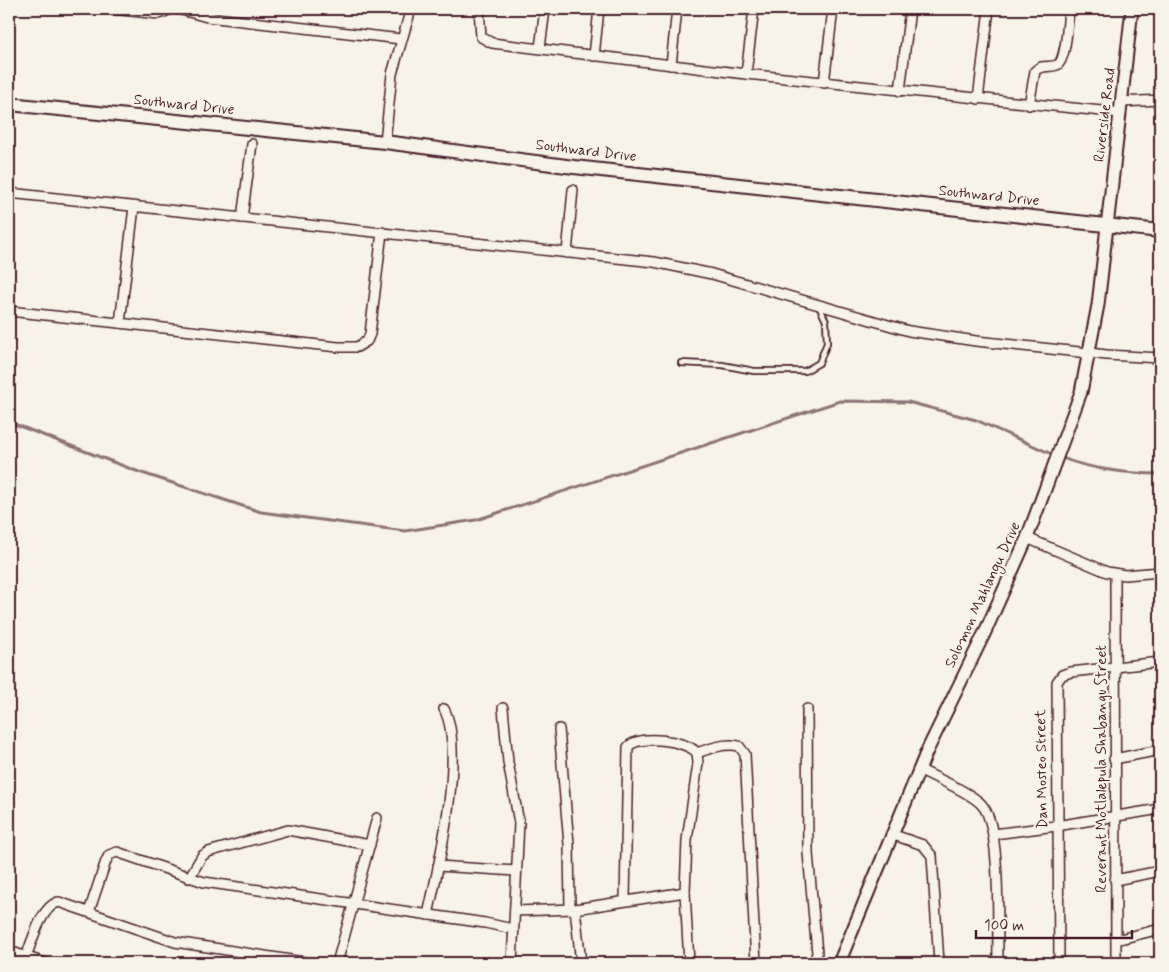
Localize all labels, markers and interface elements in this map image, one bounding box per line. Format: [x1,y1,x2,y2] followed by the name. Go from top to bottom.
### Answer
[1089,67,1121,163] street label: Riverside Road
[133,90,236,120] street label: Southward Drive
[534,135,638,167] street label: Southward Drive
[938,181,1041,211] street label: Southward Drive
[940,519,1027,672] street label: Solomon Mahlangu Drive
[1092,645,1112,893] street label: Reverant Motlalepula Shabangu Street
[1031,709,1053,829] street label: Dan Mosteo Street
[976,907,1133,939] scale bar
[984,916,1024,936] text: 100 m

